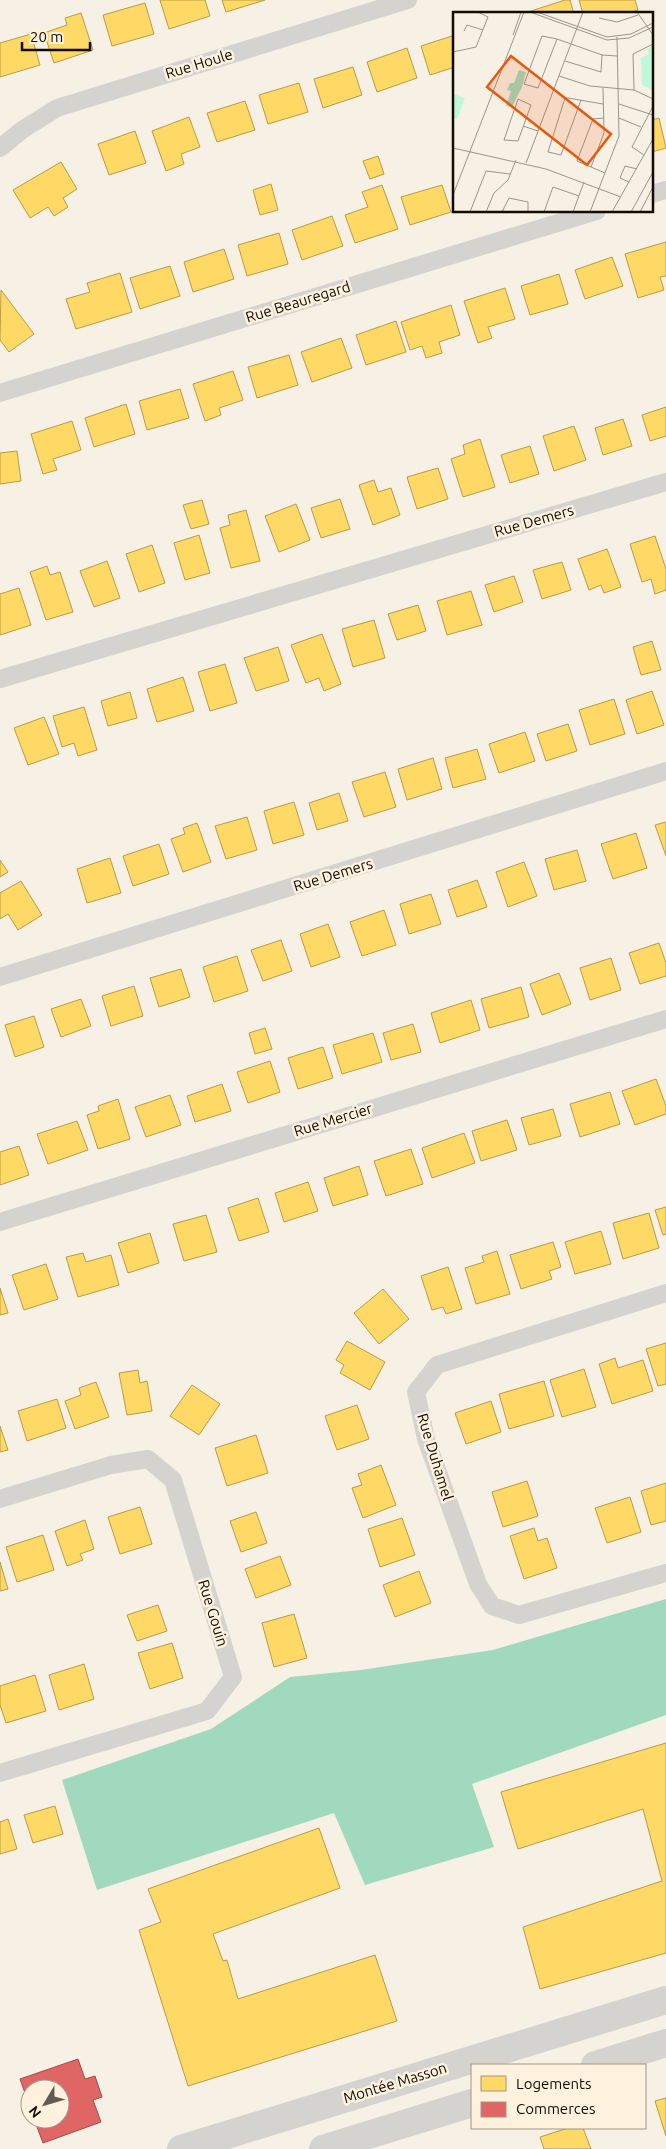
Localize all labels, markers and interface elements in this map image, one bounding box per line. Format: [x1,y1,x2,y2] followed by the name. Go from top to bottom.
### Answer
[453,12,654,212] inset map
[22,20,90,52] scale bar
[30,28,63,45] text: 20 m
[163,45,235,82] street label: Rue Houle
[244,278,352,326] street label: Rue Beauregard
[492,501,576,540] street label: Rue Demers
[291,854,375,895] street label: Rue Demers
[292,1099,374,1140] street label: Rue Mercier
[414,1411,457,1503] street label: Rue Duhamel
[195,1577,232,1648] street label: Rue Gouin
[341,2059,449,2106] street label: Montée Masson
[471,2064,646,2129] legend
[516,2075,592,2092] text: Logements
[20,2079,70,2129] north arrow
[516,2100,596,2117] text: Commerces
[25,2103,44,2121] text: N

